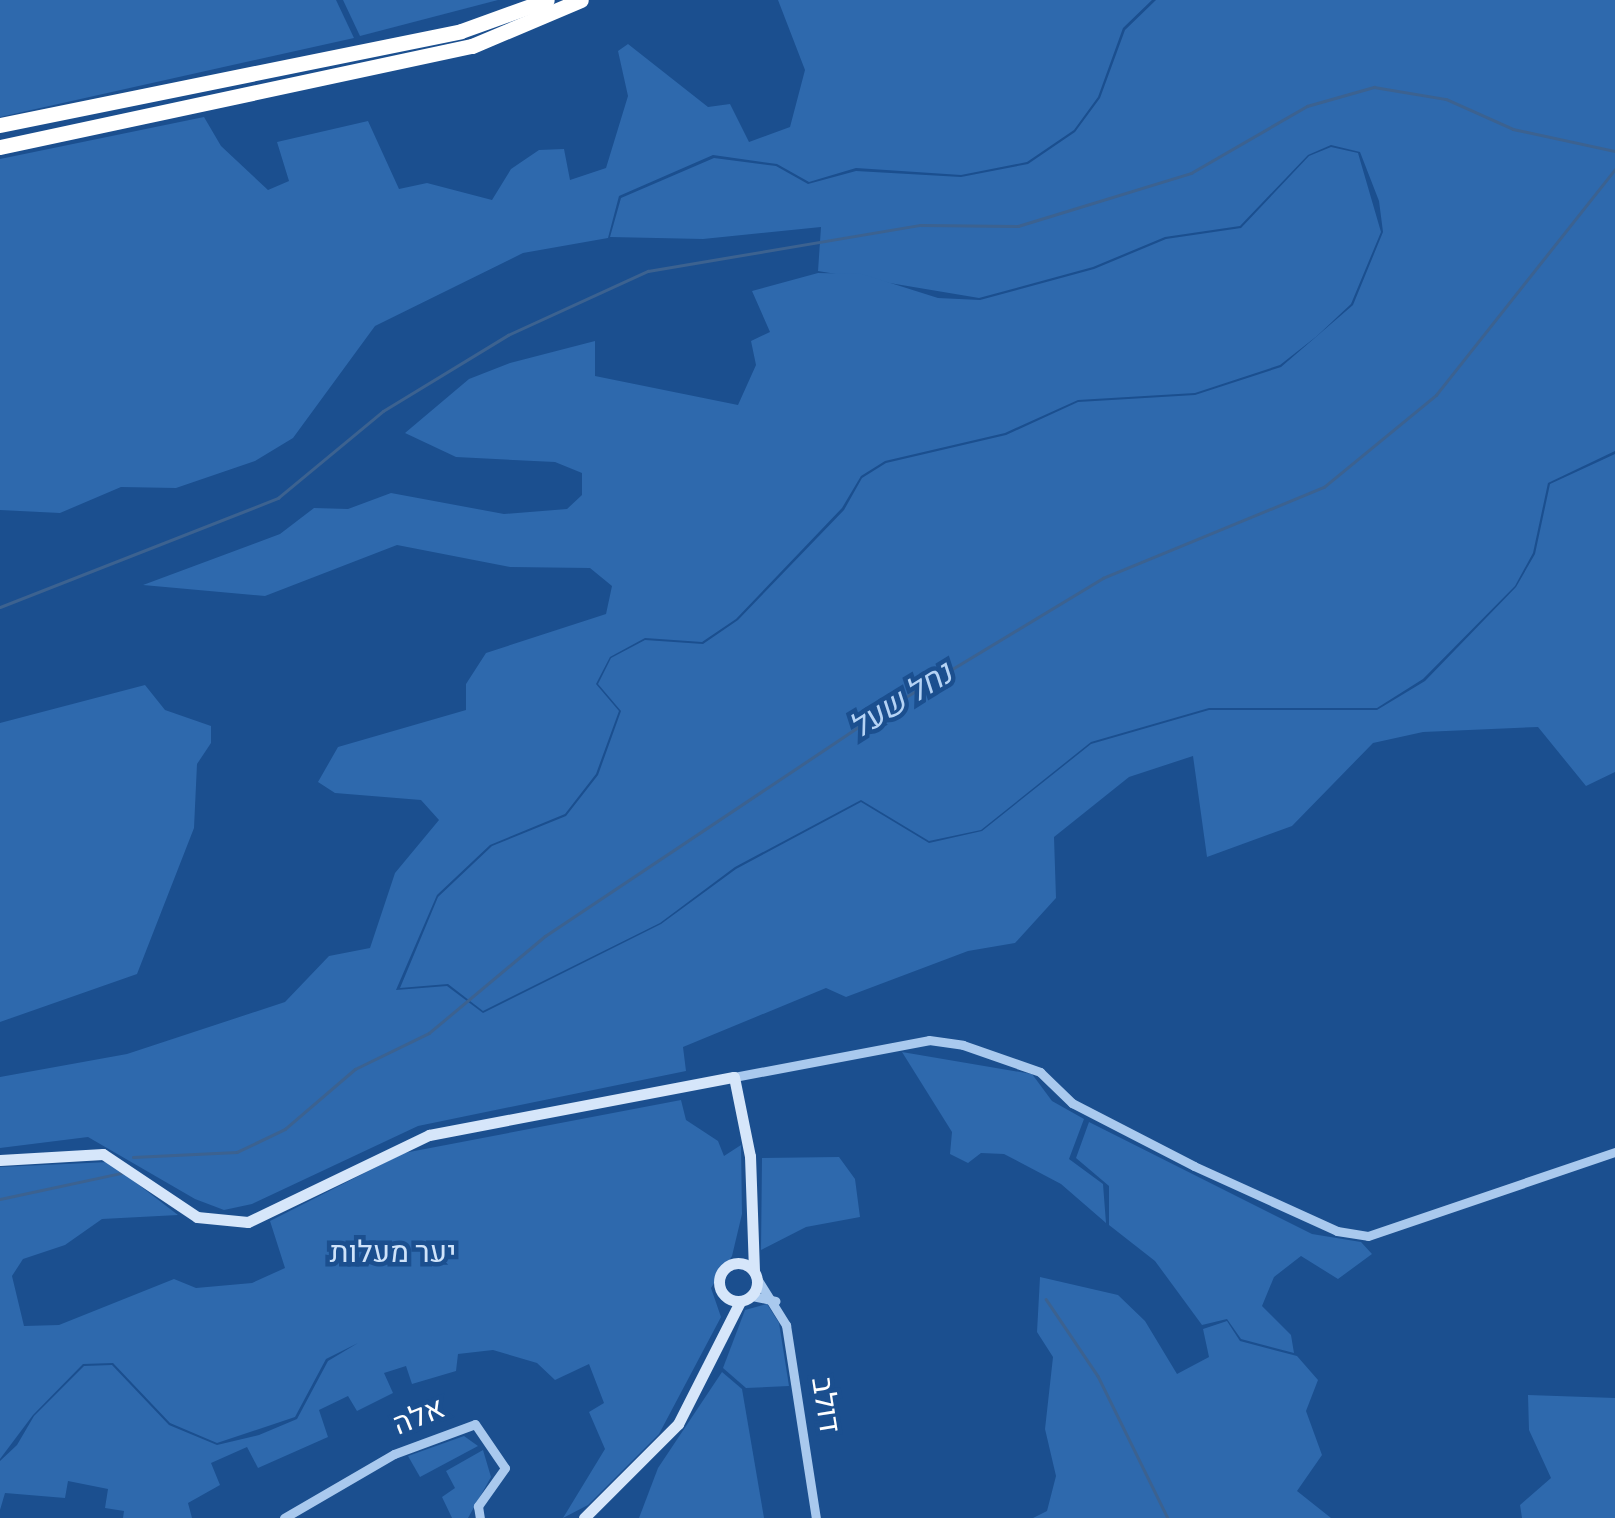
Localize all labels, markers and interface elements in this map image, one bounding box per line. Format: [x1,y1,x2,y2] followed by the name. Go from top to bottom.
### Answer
[842,654,960,748] water label: נחל שעל
[330,1235,456,1271] park label: יער מעלות
[803,1375,847,1435] street label: דולב
[388,1391,450,1443] street label: אלה

